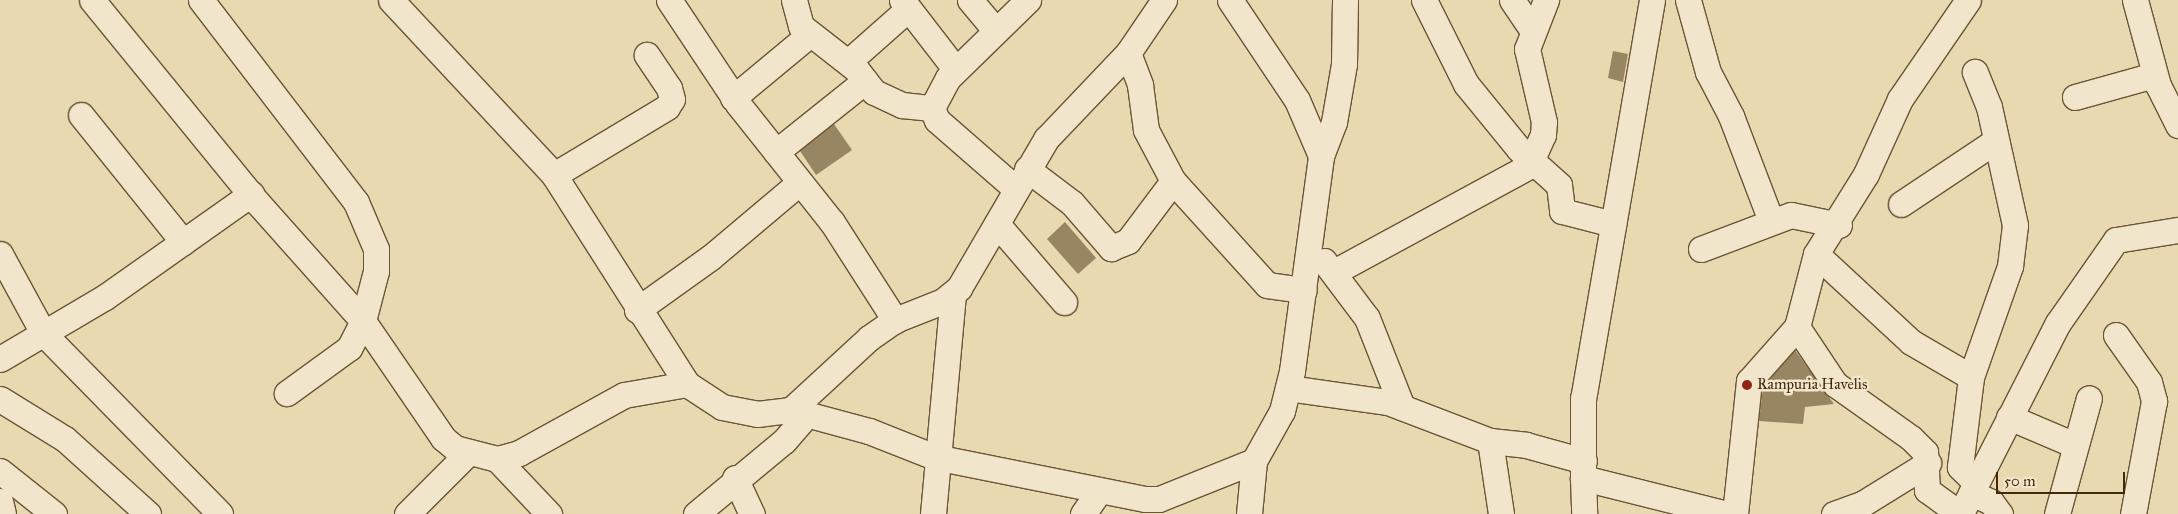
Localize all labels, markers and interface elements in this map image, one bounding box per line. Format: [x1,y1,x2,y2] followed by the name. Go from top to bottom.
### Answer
[1757,376,1867,394] place label: Rampuria Havelis
[1741,379,1753,391] marker: Rampuria Havelis
[1998,462,2127,494] scale bar
[2004,472,2036,490] text: 50 m

